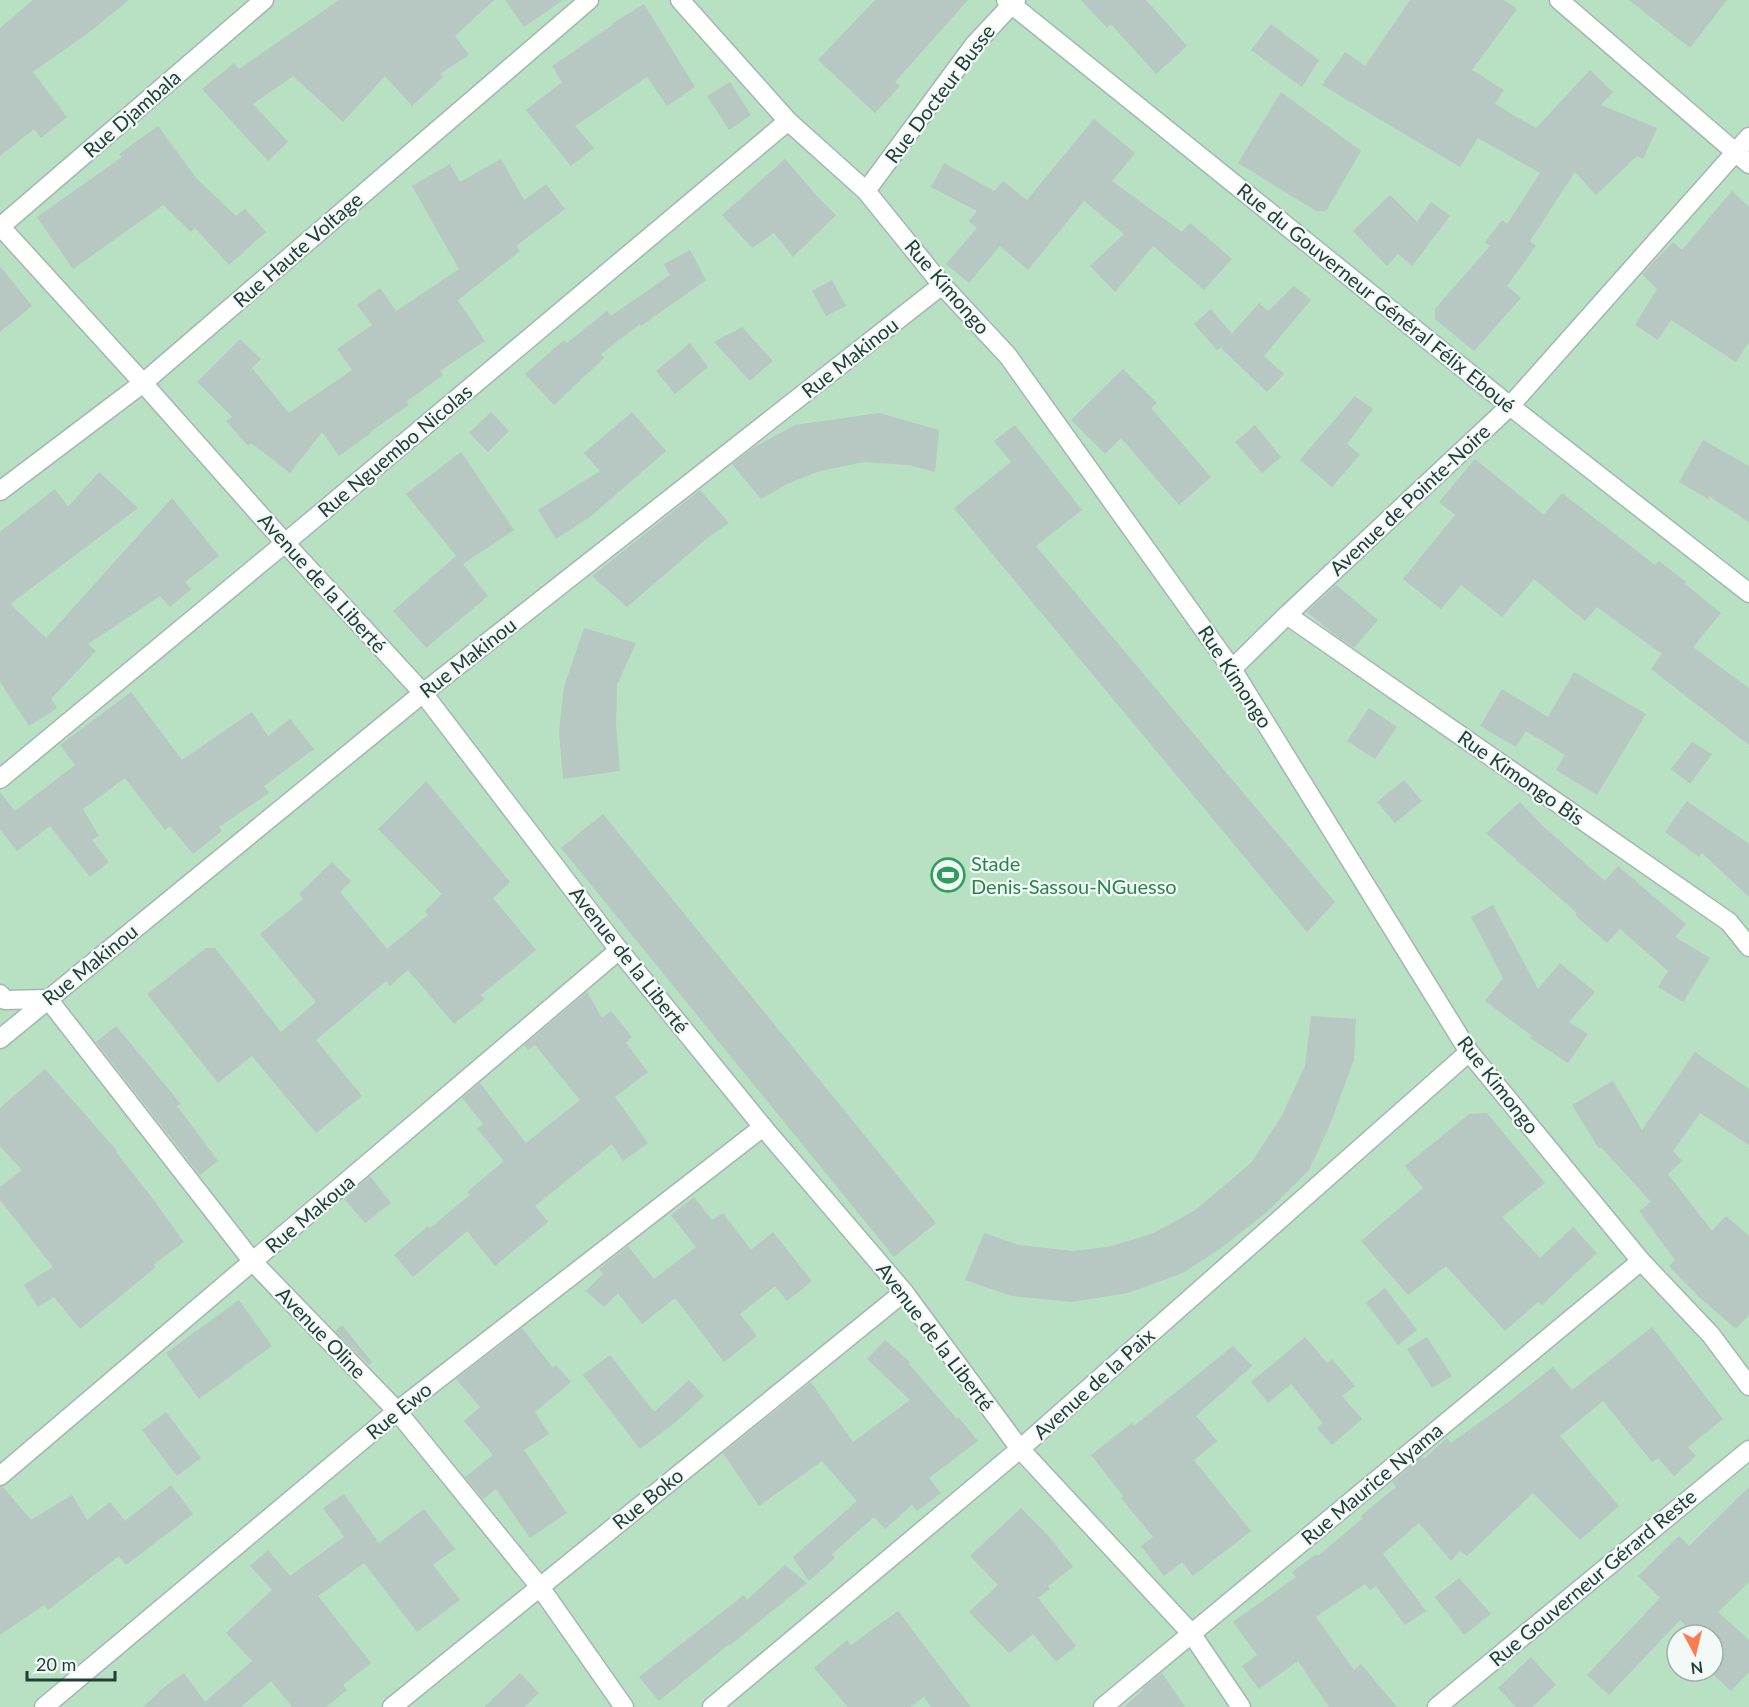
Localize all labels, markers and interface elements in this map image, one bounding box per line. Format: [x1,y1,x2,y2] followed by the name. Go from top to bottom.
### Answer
[879,19,999,167] street label: Rue Docteur Busse
[78,65,185,162] street label: Rue Djambala
[1233,177,1521,417] street label: Rue du Gouverneur Général Félix Eboué
[228,187,367,312] street label: Rue Haute Voltage
[900,234,995,339] street label: Rue Kimongo
[796,312,902,402] street label: Rue Makinou
[312,379,476,522] street label: Rue Nguembo Nicolas
[1324,419,1494,580] street label: Avenue de Pointe-Noire
[254,507,392,657] street label: Avenue de la Liberté
[414,612,520,702] street label: Rue Makinou
[1194,621,1278,732] street label: Rue Kimongo
[1454,725,1589,830] street label: Rue Kimongo Bis
[971,851,1177,898] place label: Stade Denis-Sassou-NGuesso
[930,857,966,893] sports icon: Stade Denis-Sassou-NGuesso
[565,881,695,1038] street label: Avenue de la Liberté
[37,918,142,1010] street label: Rue Makinou
[1453,1031,1544,1138] street label: Rue Kimongo
[260,1169,359,1258] street label: Rue Makoua
[872,1257,999,1415] street label: Avenue de la Liberté
[272,1281,371,1383] street label: Avenue Oline
[1028,1323,1159,1444] street label: Avenue de la Paix
[361,1377,436,1444] street label: Rue Ewo
[1296,1417,1447,1549] street label: Rue Maurice Nyama
[607,1462,688,1534] street label: Rue Boko
[1484,1484,1701,1671] street label: Rue Gouverneur Gérard Reste
[1665,1623,1725,1683] north arrow
[27,1644,116,1682] scale bar
[36,1653,76,1675] text: 20 m
[1690,1658,1704,1679] text: N

